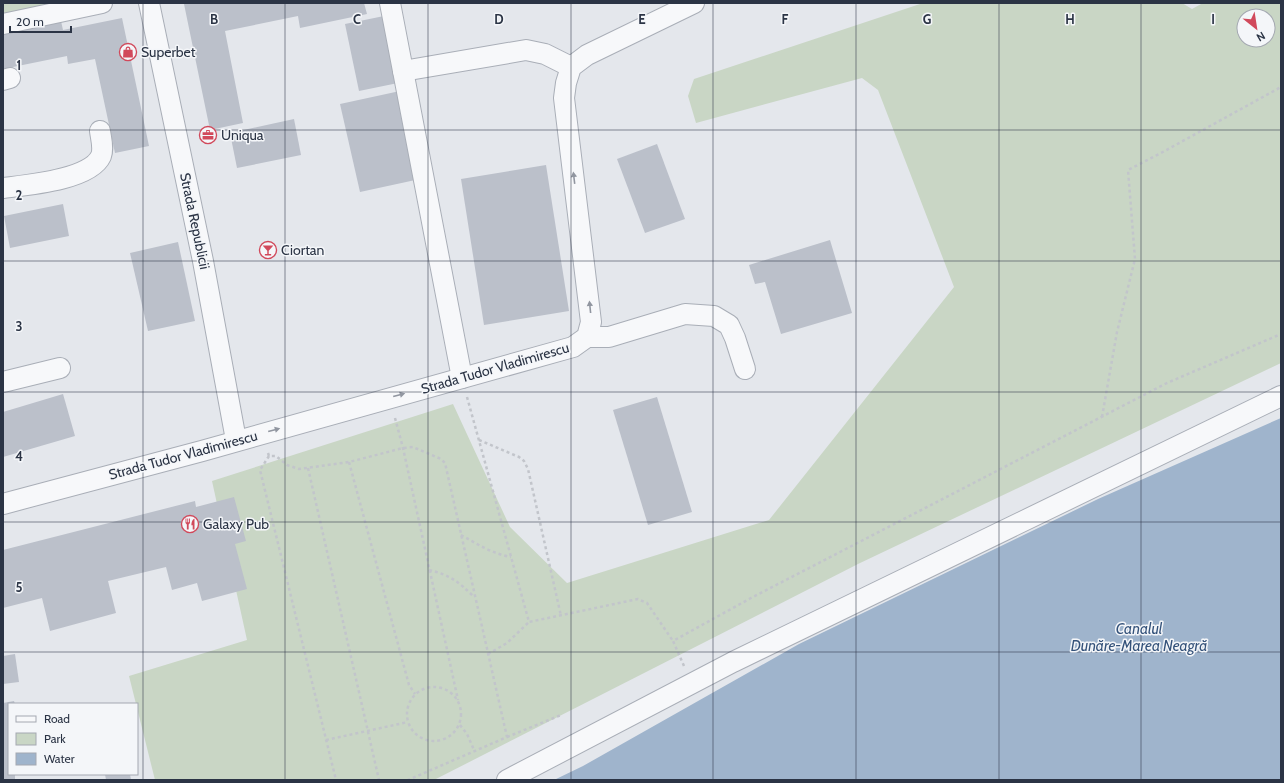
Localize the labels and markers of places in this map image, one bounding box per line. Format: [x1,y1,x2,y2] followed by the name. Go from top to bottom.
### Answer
[118,42,138,62] shop icon: Superbet
[141,43,196,61] place label: Superbet
[198,125,218,145] office icon: Uniqua
[221,126,264,144] place label: Uniqua
[258,240,278,260] bar icon: Ciortan
[281,241,325,259] place label: Ciortan
[180,514,200,534] restaurant icon: Galaxy Pub
[203,515,269,533] place label: Galaxy Pub

